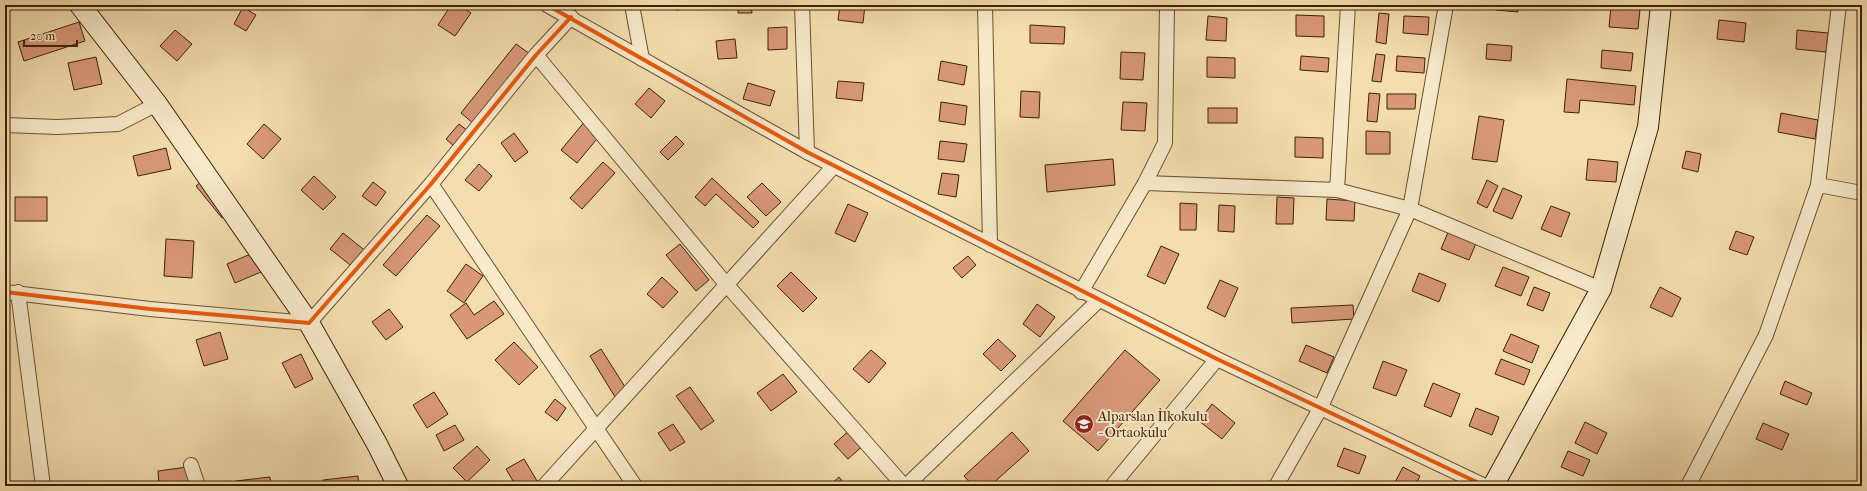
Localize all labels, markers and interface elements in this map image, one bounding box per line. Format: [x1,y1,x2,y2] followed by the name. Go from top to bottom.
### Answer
[24,22,77,48] scale bar
[30,29,55,43] text: 20 m
[1097,408,1208,441] place label: Alparslan İlkokulu - Ortaokulu
[1073,413,1095,435] school or university icon: Alparslan İlkokulu - Ortaokulu

